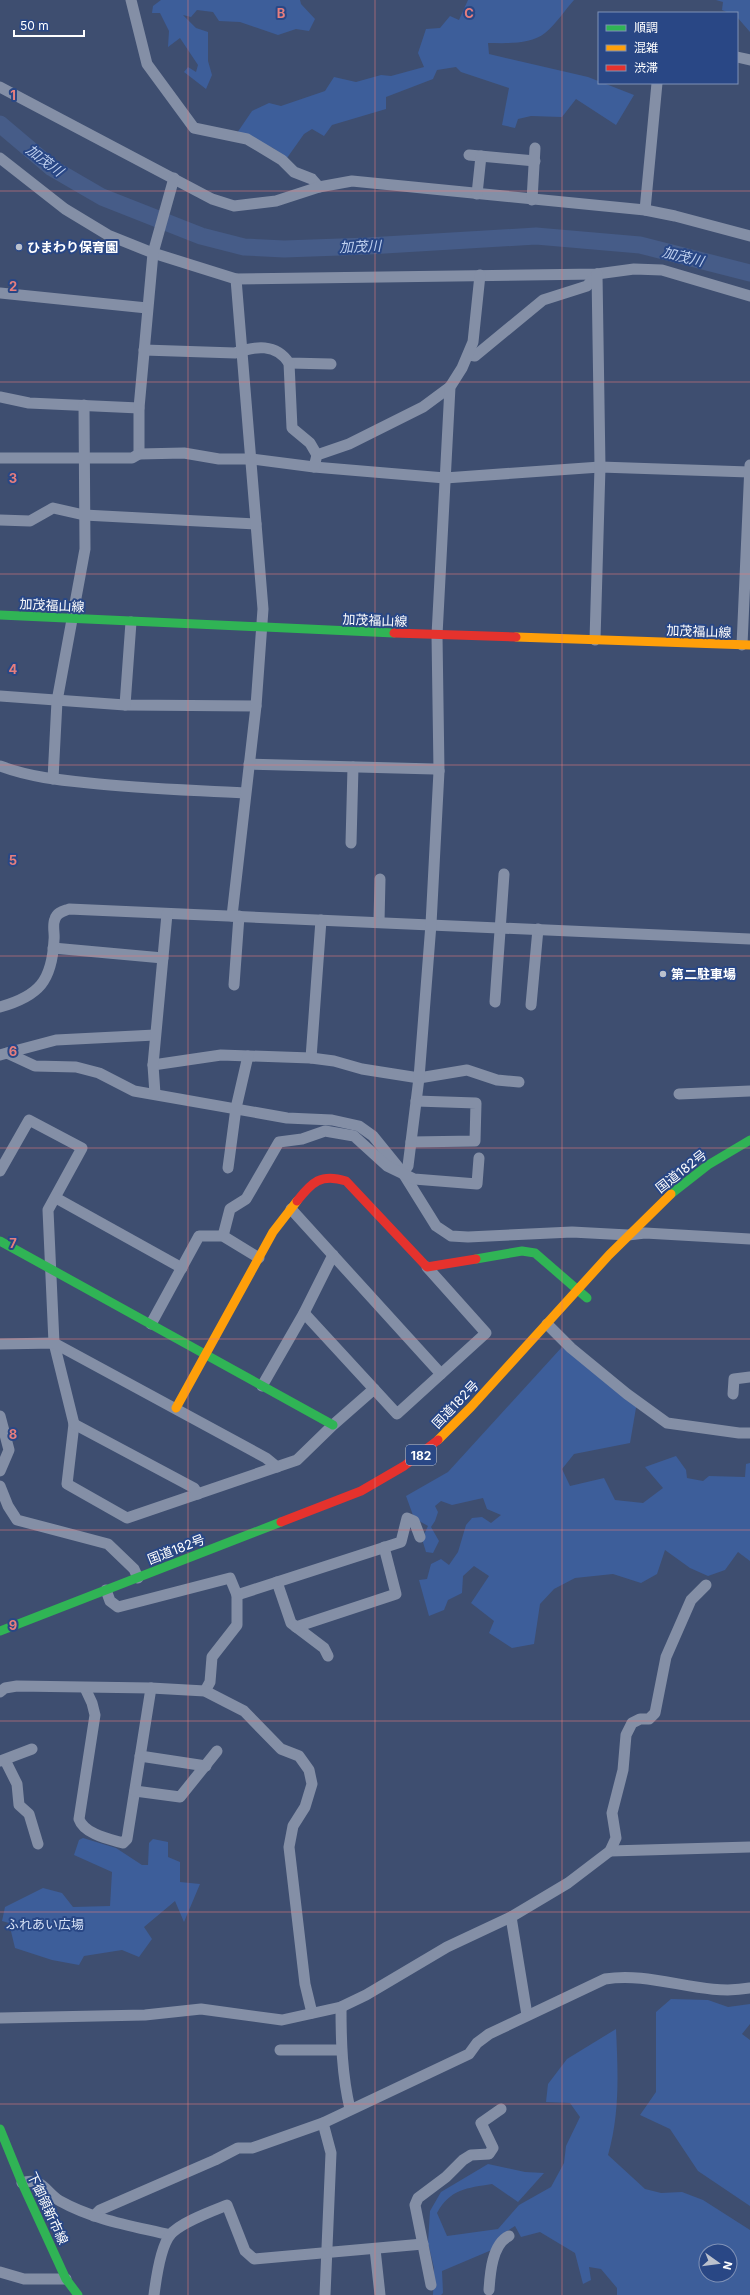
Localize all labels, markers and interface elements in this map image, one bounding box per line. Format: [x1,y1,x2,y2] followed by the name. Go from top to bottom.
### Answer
[277,5,286,21] text: B
[464,5,474,21] text: C
[14,12,84,38] scale bar
[598,12,738,84] legend
[20,18,49,33] text: 50 m
[634,20,658,35] text: 順調
[634,40,658,55] text: 混雑
[634,60,658,75] text: 渋滞
[10,87,16,103] text: 1
[23,141,68,181] water label: 加茂川
[339,237,383,255] water label: 加茂川
[27,239,118,255] place label: ひまわり保育園
[14,242,24,252] marker: ひまわり保育園
[661,243,707,270] water label: 加茂川
[9,278,17,294] text: 2
[9,470,17,486] text: 3
[19,595,85,615] street label: 加茂福山線
[342,611,408,629] street label: 加茂福山線
[666,622,732,640] street label: 加茂福山線
[9,661,18,677] text: 4
[9,852,17,868] text: 5
[671,966,736,982] place label: 第二駐車場
[658,969,668,979] marker: 第二駐車場
[9,1043,17,1059] text: 6
[652,1146,710,1196] street label: 国道182号
[9,1235,17,1251] text: 7
[428,1377,482,1431] street label: 国道182号
[9,1426,17,1442] text: 8
[406,1445,436,1465] road number: 182
[145,1531,207,1567] street label: 国道182号
[9,1617,17,1633] text: 9
[6,1916,84,1932] park label: ふれあい広場
[24,2169,72,2247] street label: 下御領新市線
[698,2243,738,2283] north arrow
[720,2260,736,2271] text: N

